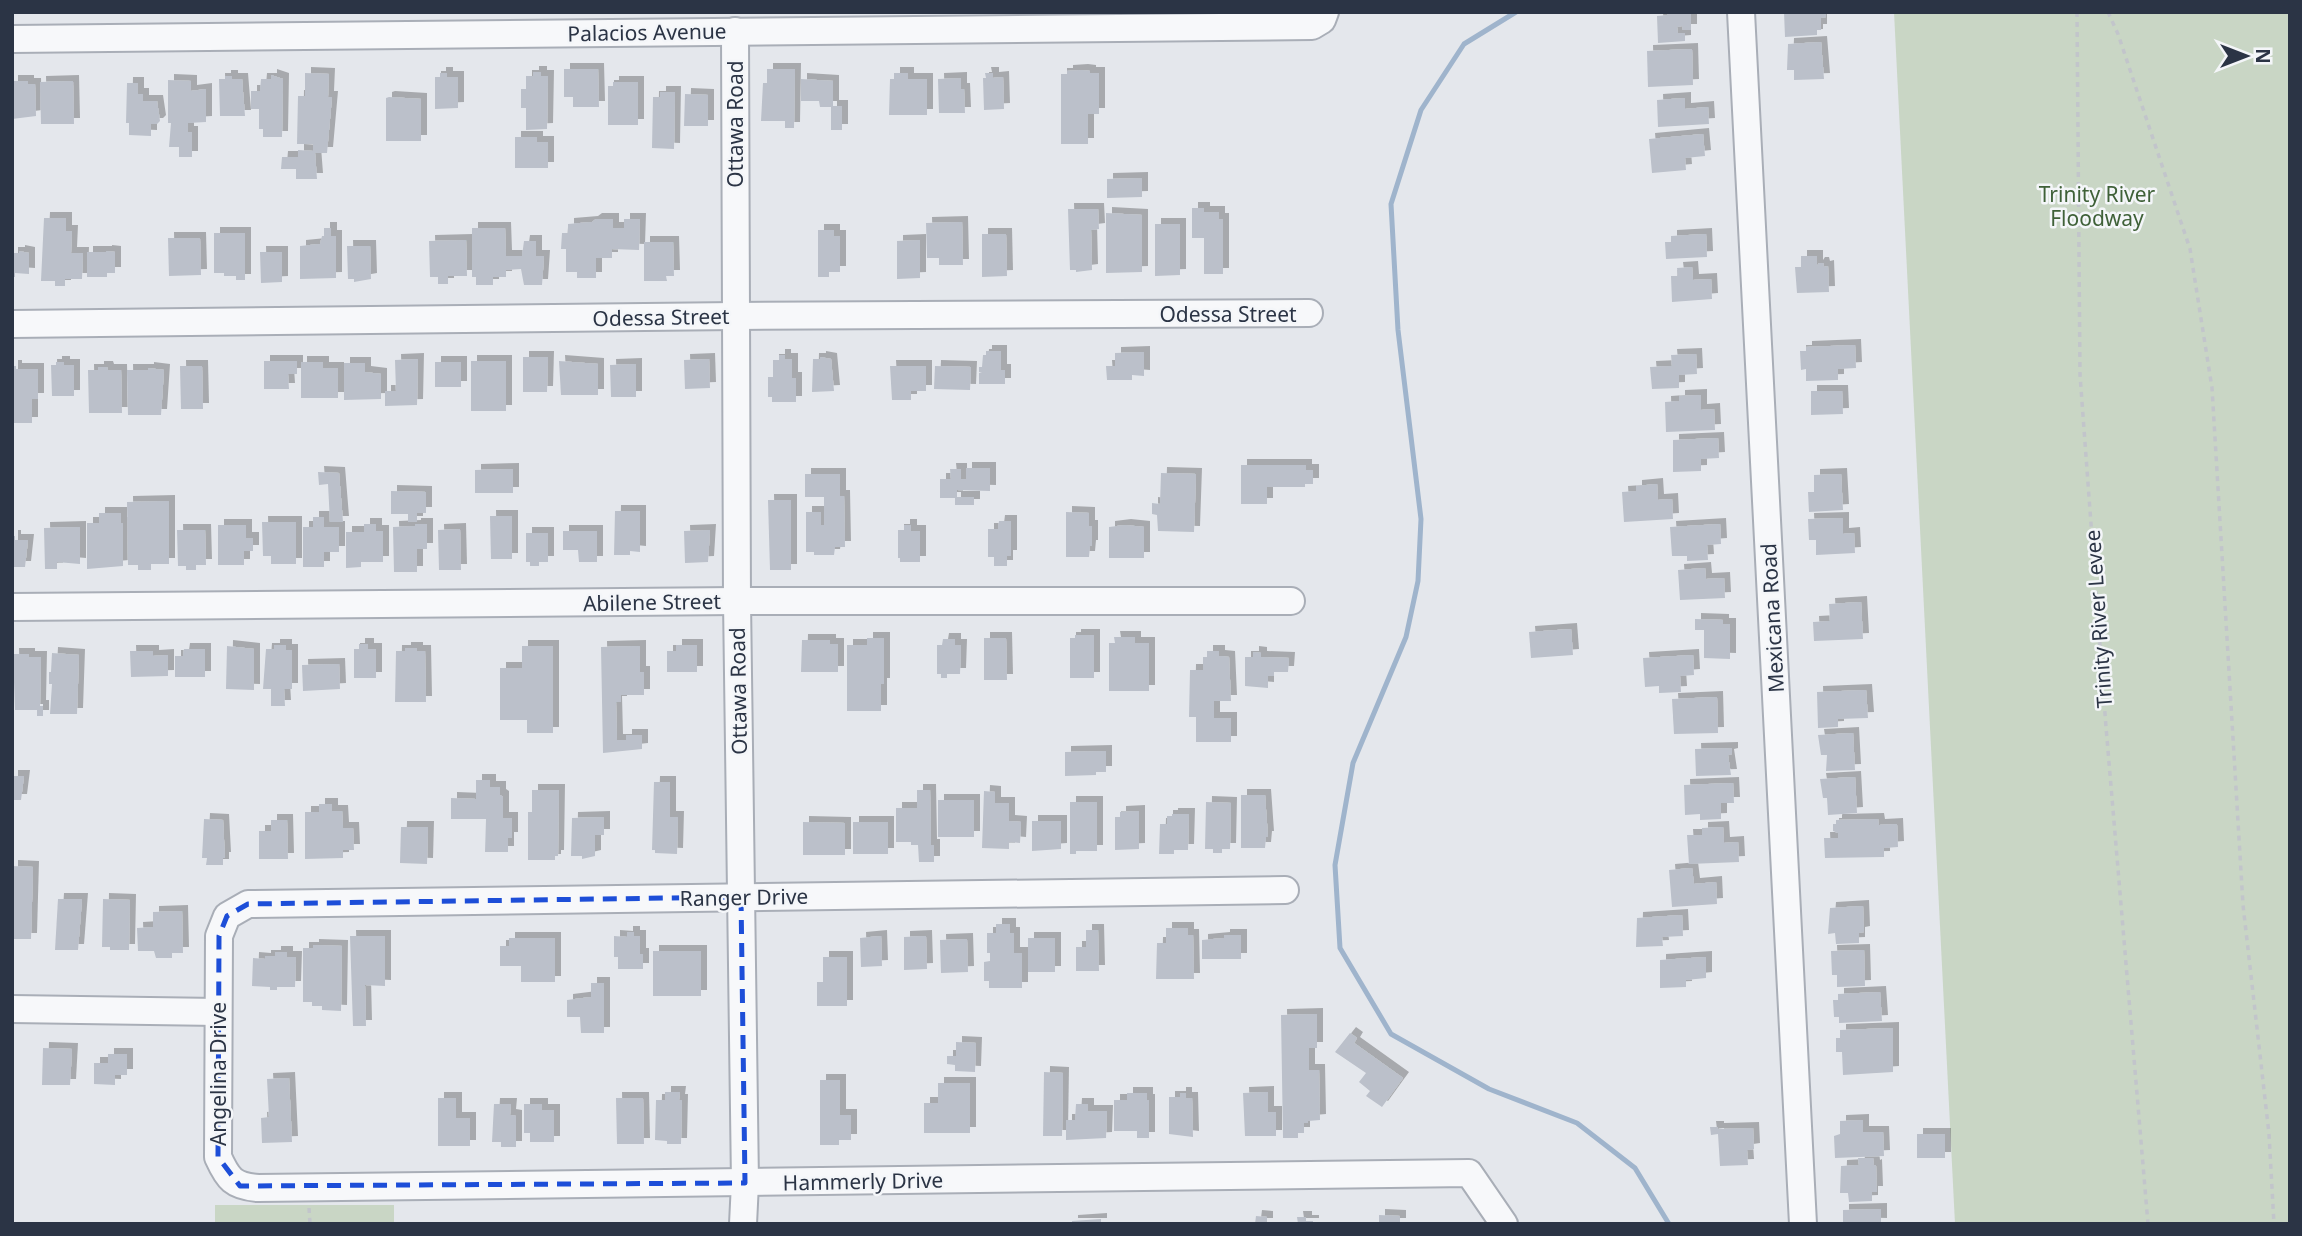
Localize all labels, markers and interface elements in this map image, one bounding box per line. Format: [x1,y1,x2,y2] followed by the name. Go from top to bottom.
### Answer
[567,17,727,47] street label: Palacios Avenue
[2211,21,2281,91] north arrow
[2250,48,2276,64] text: N
[721,60,749,188] street label: Ottawa Road
[2039,180,2156,232] park label: Trinity River Floodway
[1159,300,1297,328] street label: Odessa Street
[592,302,730,332] street label: Odessa Street
[2078,529,2118,709] street label: Trinity River Levee
[1754,543,1790,693] street label: Mexicana Road
[583,587,722,617] street label: Abilene Street
[723,627,753,755] street label: Ottawa Road
[679,882,809,912] street label: Ranger Drive
[204,1002,232,1146] street label: Angelina Drive
[782,1166,944,1196] street label: Hammerly Drive

